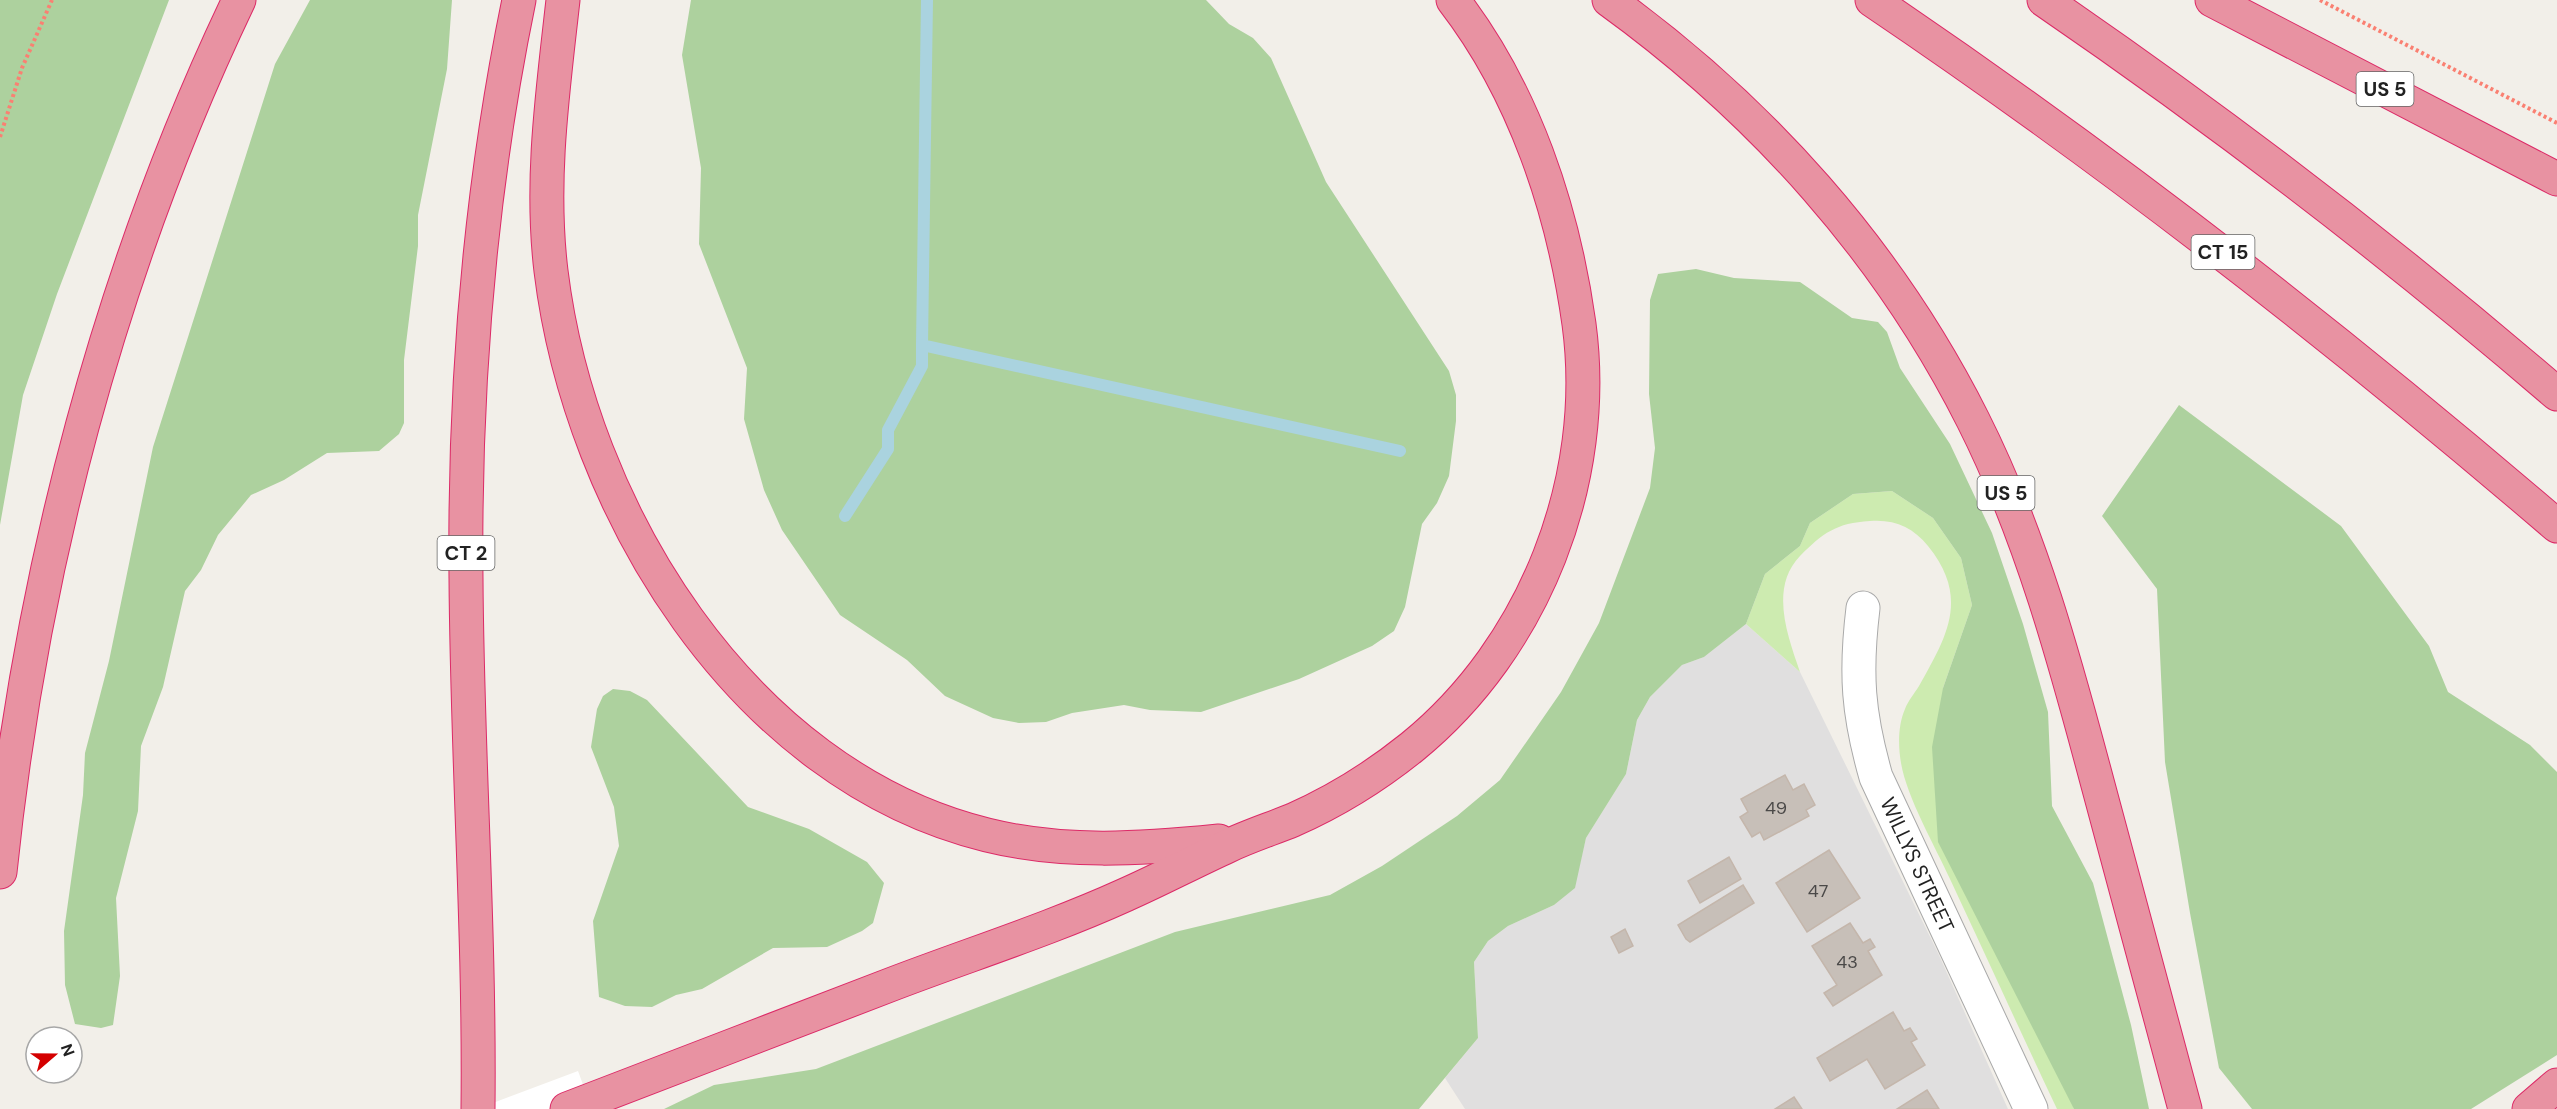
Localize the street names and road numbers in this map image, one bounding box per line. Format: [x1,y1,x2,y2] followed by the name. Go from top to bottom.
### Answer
[2356,72,2414,106] road number: US 5
[2192,235,2254,269] road number: CT 15
[1978,476,2034,510] road number: US 5
[438,536,494,570] road number: CT 2
[1873,793,1961,937] street label: WILLYS STREET

